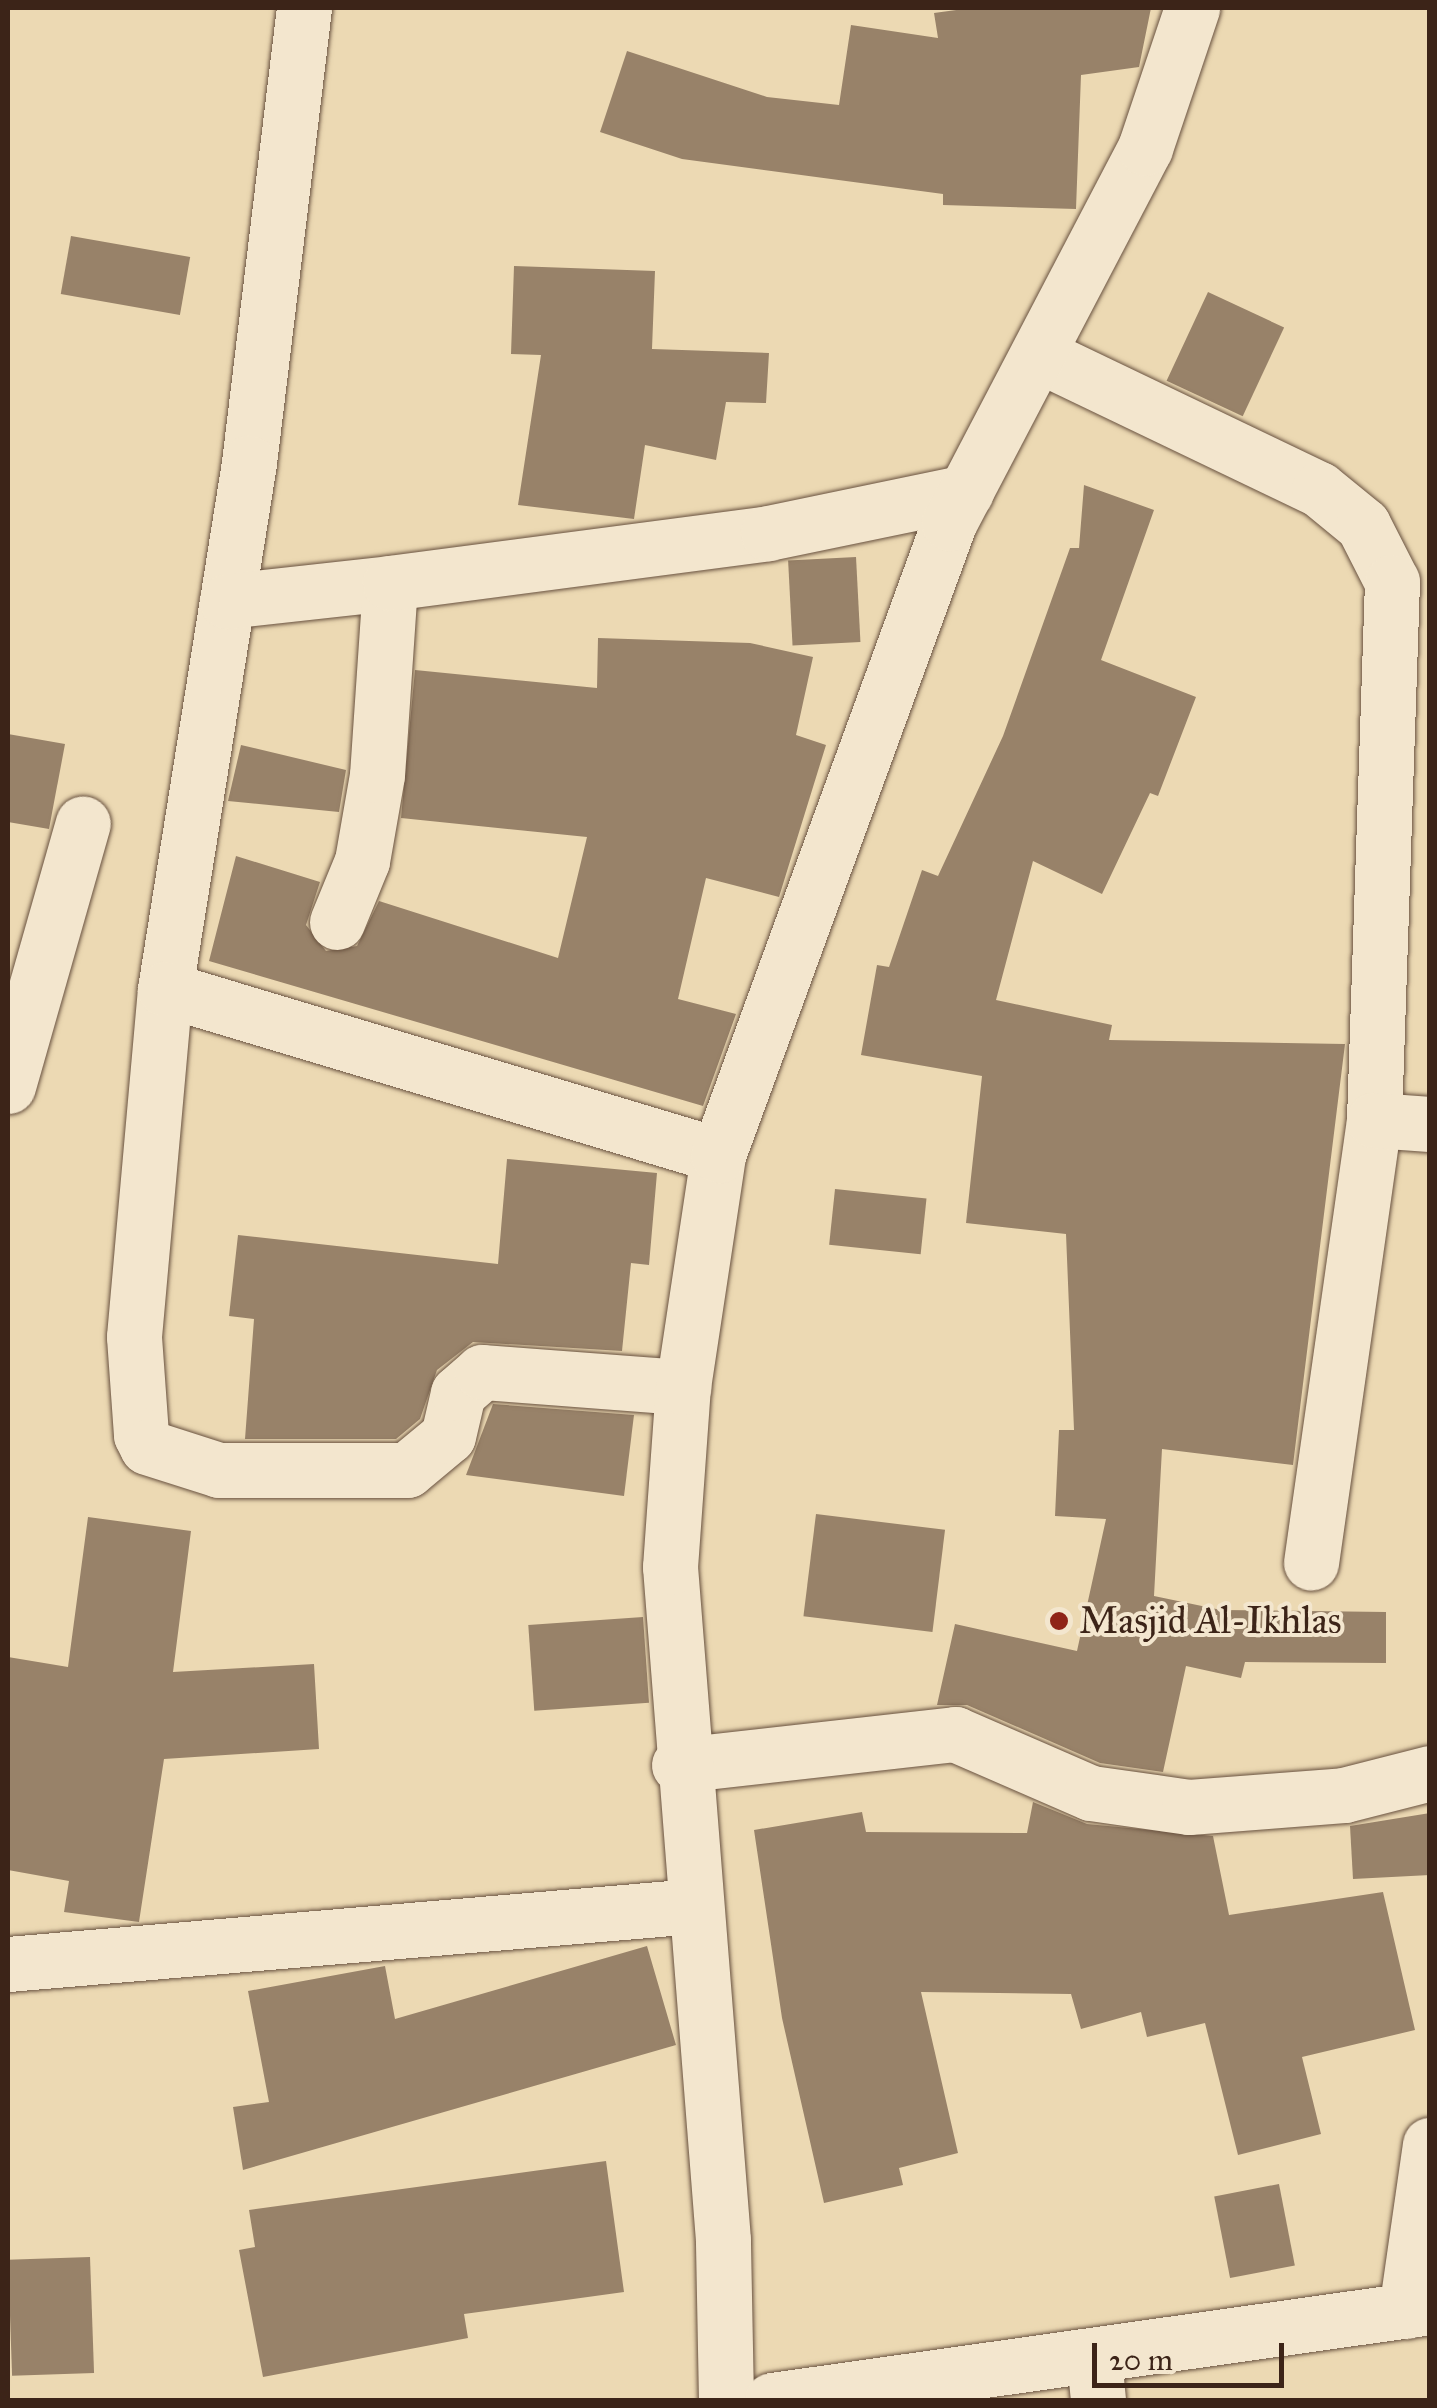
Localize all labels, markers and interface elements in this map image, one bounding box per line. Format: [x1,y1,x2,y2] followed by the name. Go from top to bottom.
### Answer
[1079,1598,1342,1644] place label: Masjid Al-Ikhlas
[1048,1610,1070,1632] marker: Masjid Al-Ikhlas
[1097,2323,1290,2385] scale bar
[1109,2342,1173,2378] text: 20 m

